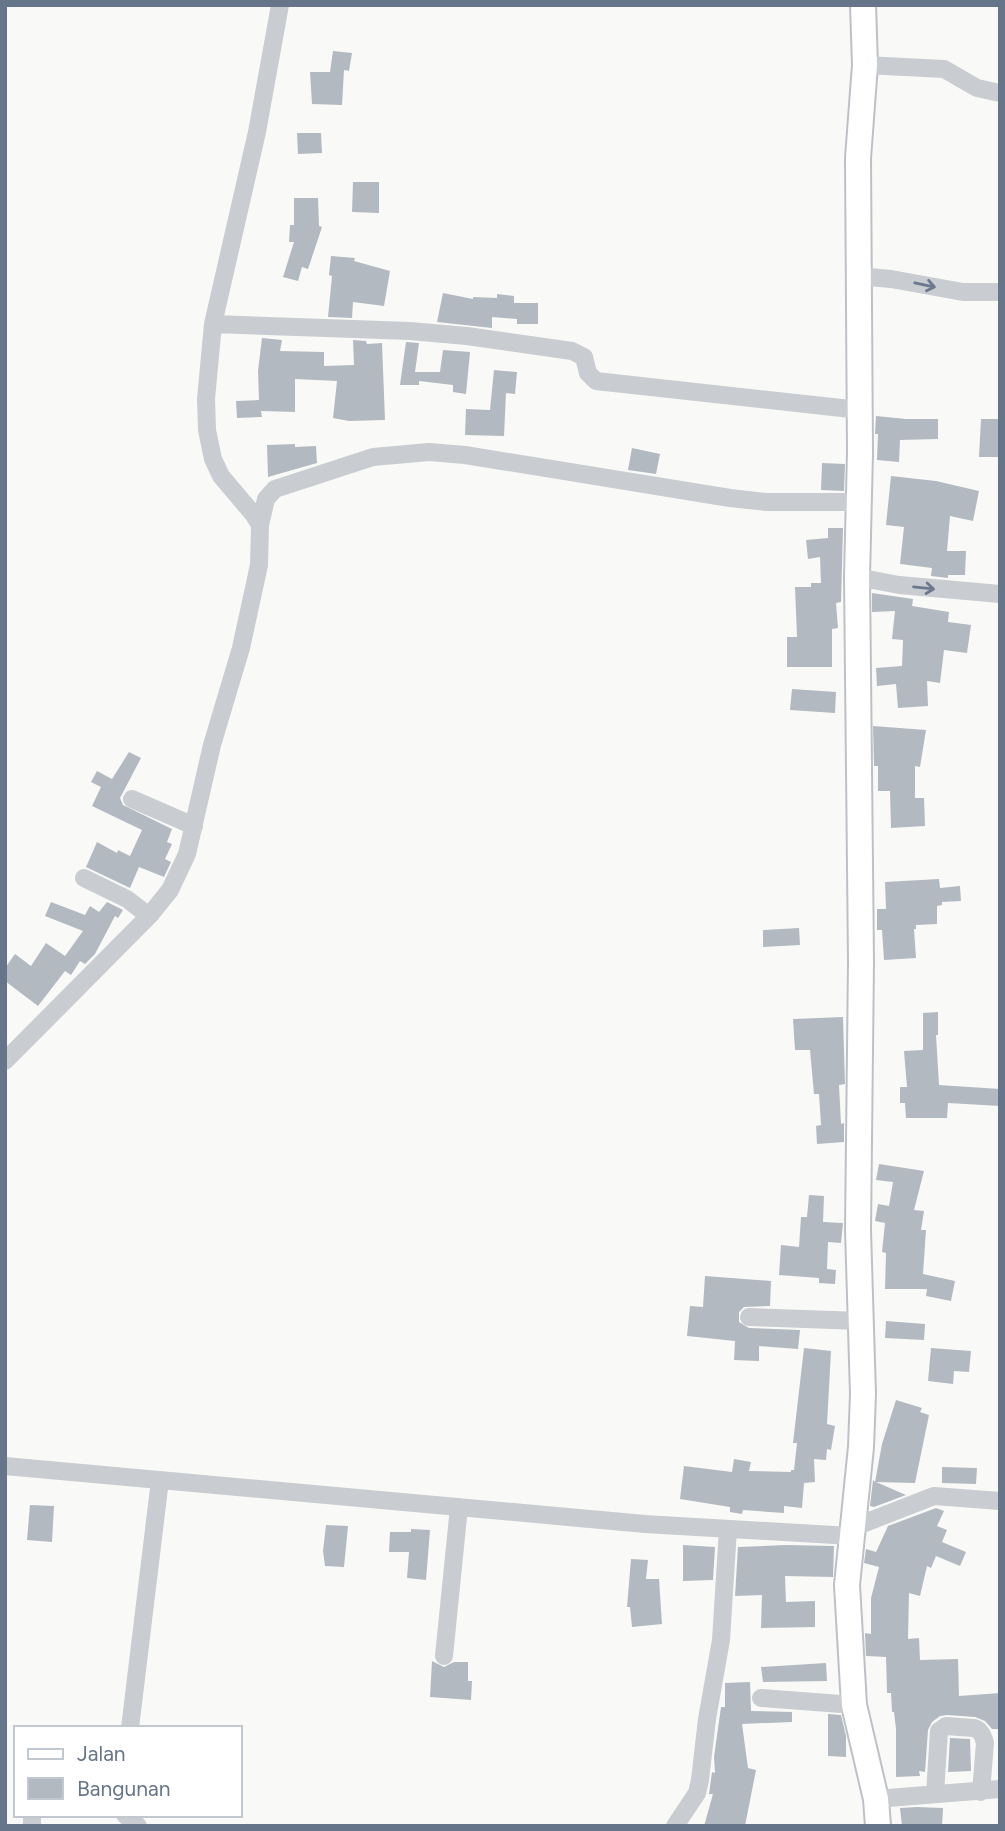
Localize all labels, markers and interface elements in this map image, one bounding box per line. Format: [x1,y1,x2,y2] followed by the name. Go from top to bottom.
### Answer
[913,279,936,293] one-way arrow
[912,582,935,595] one-way arrow
[14,1726,242,1817] legend
[77,1741,126,1766] text: Jalan
[77,1776,170,1801] text: Bangunan

